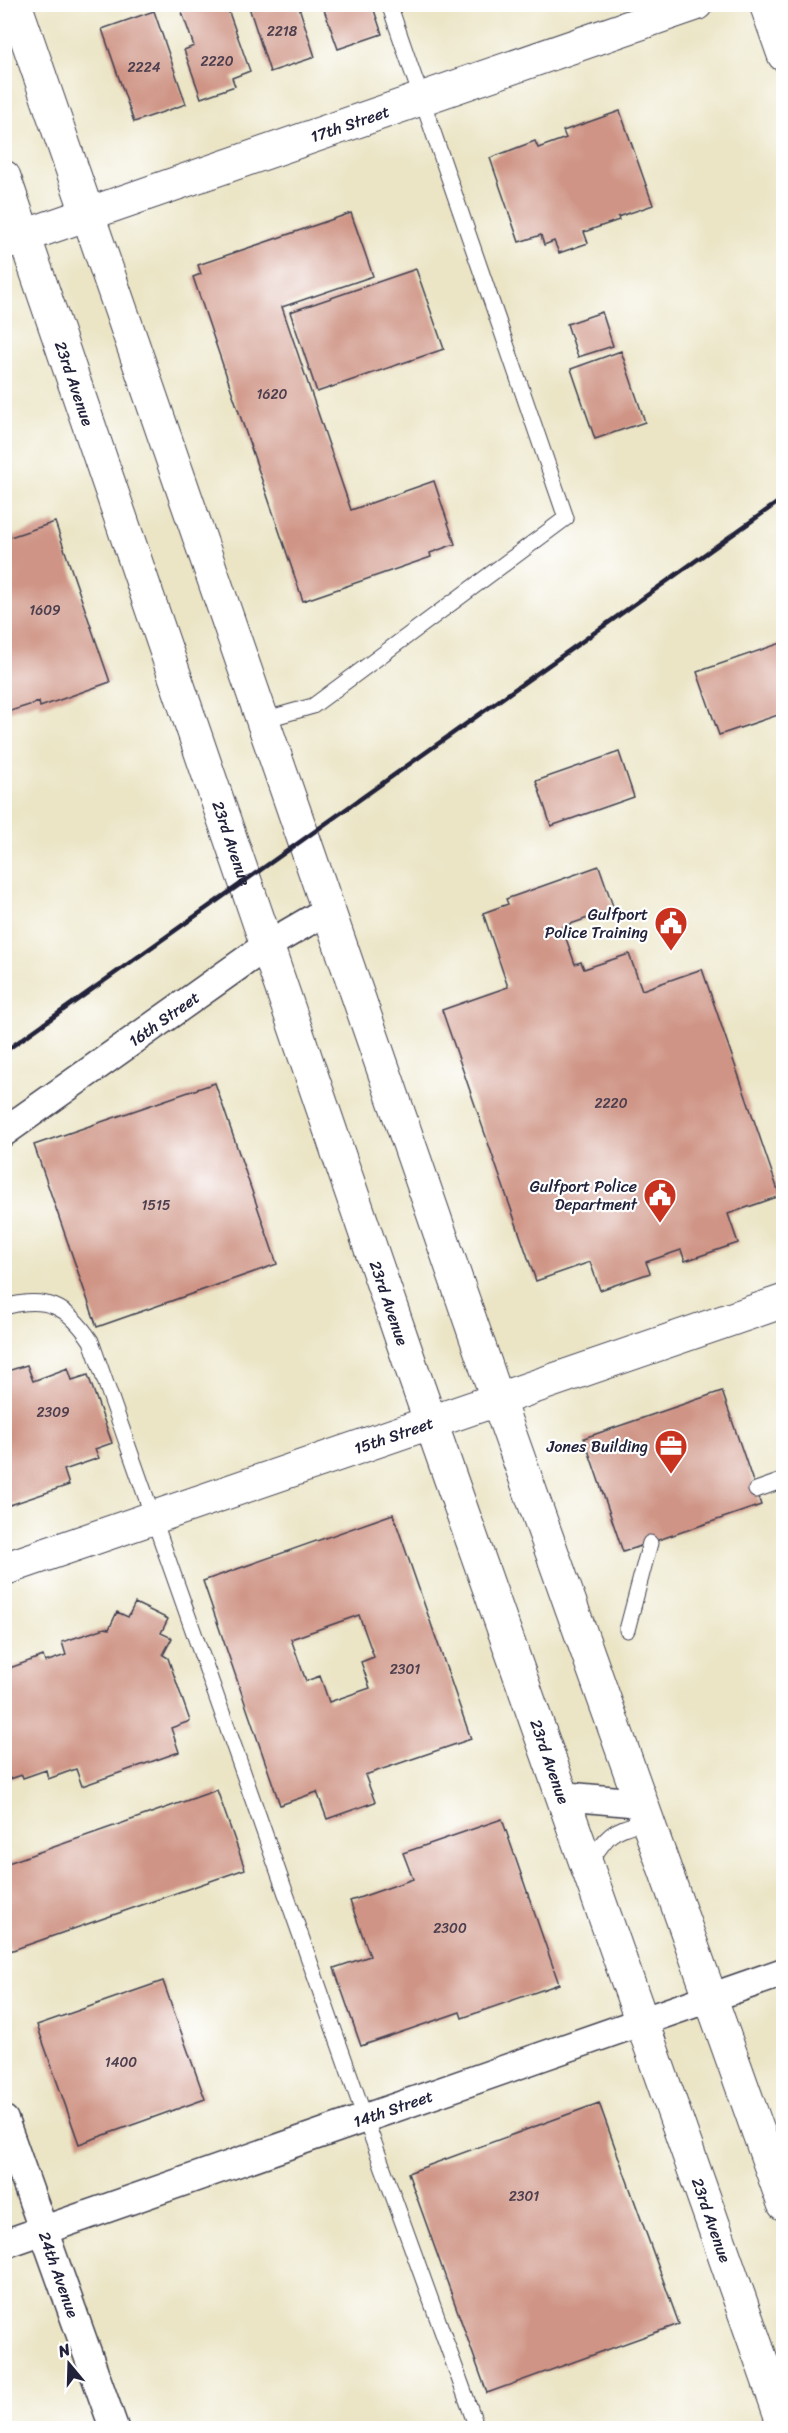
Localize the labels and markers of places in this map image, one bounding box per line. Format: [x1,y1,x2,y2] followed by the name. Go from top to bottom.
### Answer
[545,900,648,947] place label: Gulfport Police Training
[653,905,689,952] public building icon: Gulfport Police Training
[530,1172,638,1219] place label: Gulfport Police Department
[642,1177,678,1224] public building icon: Gulfport Police Department
[653,1428,689,1475] office icon: Jones Building
[546,1432,648,1461] place label: Jones Building

